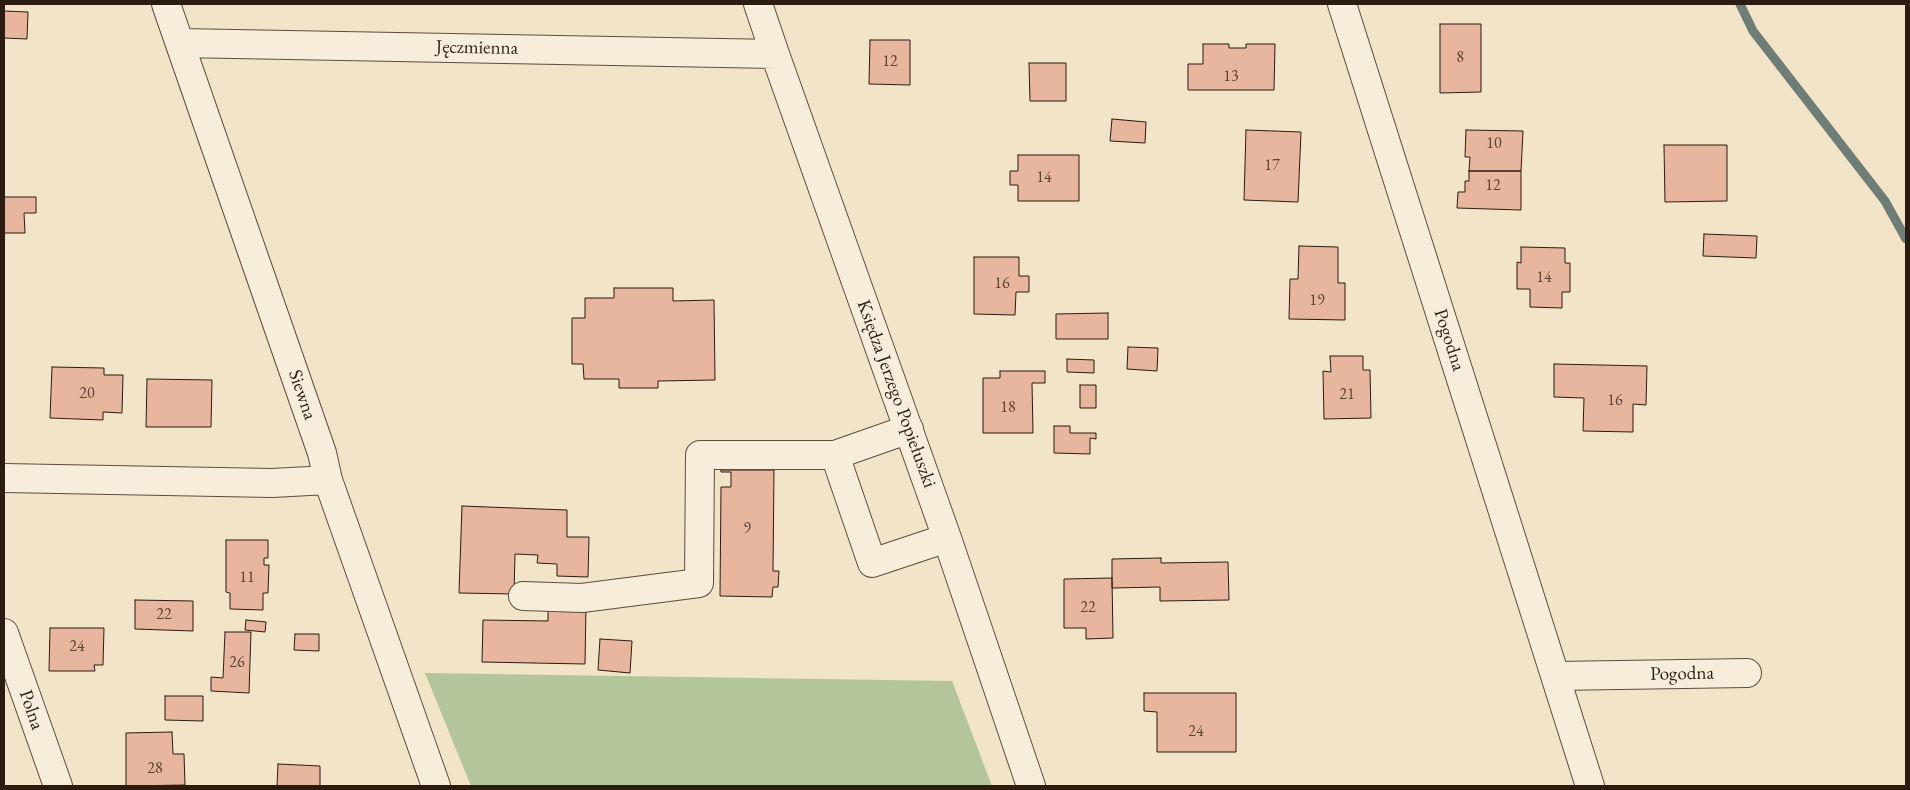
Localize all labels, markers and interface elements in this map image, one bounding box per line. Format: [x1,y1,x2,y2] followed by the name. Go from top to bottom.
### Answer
[436,36,518,60] street label: Jęczmienna
[1456,48,1464,68] house number: 8
[882,52,898,72] house number: 12
[1223,67,1239,87] house number: 13
[1486,134,1502,154] house number: 10
[1264,156,1280,176] house number: 17
[1036,168,1052,188] house number: 14
[1485,176,1501,196] house number: 12
[1536,268,1552,288] house number: 14
[994,274,1010,294] house number: 16
[1309,291,1325,311] house number: 19
[851,297,941,491] street label: Księdza Jerzego Popiełuszki
[1428,306,1470,374] street label: Pogodna
[283,367,321,423] street label: Siewna
[79,384,95,404] house number: 20
[1339,385,1355,405] house number: 21
[1607,391,1623,411] house number: 16
[1000,398,1016,418] house number: 18
[743,519,751,539] house number: 9
[239,568,255,588] house number: 11
[1080,598,1096,618] house number: 22
[156,605,172,625] house number: 22
[69,637,85,657] house number: 24
[229,653,245,673] house number: 26
[1650,662,1714,686] street label: Pogodna
[14,687,48,733] street label: Polna
[1188,722,1204,742] house number: 24
[147,759,163,779] house number: 28

